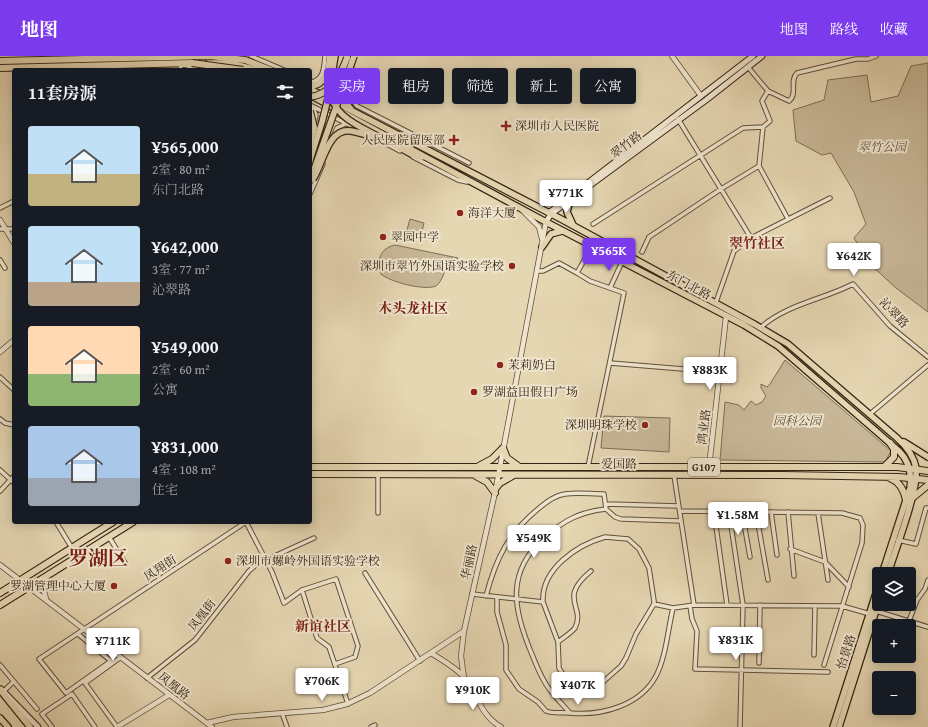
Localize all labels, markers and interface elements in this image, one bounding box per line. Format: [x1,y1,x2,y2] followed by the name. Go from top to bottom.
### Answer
[20,15,58,43] text: 地图
[780,19,808,39] text: 地图
[830,19,858,39] text: 路线
[880,19,908,39] text: 收藏
[324,68,380,104] chip: 买房
[388,68,444,104] chip: 租房
[452,68,508,104] chip: 筛选
[516,68,572,104] chip: 新上
[580,68,636,104] chip: 公寓
[28,80,97,105] text: 11套房源
[274,81,296,103] icon: filters
[515,117,599,134] place label: 深圳市人民医院
[500,120,512,132] marker: 深圳市人民医院
[606,127,645,162] street label: 翠竹路
[361,131,445,148] place label: 人民医院留医部
[152,134,218,159] text: ¥565,000
[448,134,460,146] marker: 人民医院留医部
[858,138,908,155] park label: 翠竹公园
[60,142,108,190] icon: home
[152,160,210,179] text: 2室 · 80 m²
[152,180,204,199] text: 东门北路
[538,180,594,214] pin: ¥771K
[548,183,584,202] text: ¥771K
[468,204,516,221] place label: 海洋大厦
[455,208,465,218] marker: 海洋大厦
[391,228,439,245] place label: 翠园中学
[378,232,388,242] marker: 翠园中学
[729,233,785,253] district label: 翠竹社区
[152,234,218,259] text: ¥642,000
[581,238,637,272] pin: ¥565K
[591,241,627,260] text: ¥565K
[60,242,108,290] icon: home
[826,243,882,277] pin: ¥642K
[836,246,872,265] text: ¥642K
[360,257,504,274] place label: 深圳市翠竹外国语实验学校
[152,260,210,279] text: 3室 · 77 m²
[507,261,517,271] marker: 深圳市翠竹外国语实验学校
[664,266,714,303] street label: 东门北路
[152,280,191,299] text: 沁翠路
[876,294,913,332] street label: 沁翠路
[378,298,448,318] district label: 木头龙社区
[152,334,218,359] text: ¥549,000
[60,342,108,390] icon: home
[508,356,556,373] place label: 茉莉奶白
[682,357,738,391] pin: ¥883K
[152,360,210,379] text: 2室 · 60 m²
[495,360,505,370] marker: 茉莉奶白
[692,360,728,379] text: ¥883K
[152,380,178,399] text: 公寓
[482,383,578,400] place label: 罗湖益田假日广场
[469,387,479,397] marker: 罗湖益田假日广场
[693,408,714,446] street label: 鸿业路
[773,412,823,429] park label: 园科公园
[565,416,637,433] place label: 深圳明珠学校
[640,420,650,430] marker: 深圳明珠学校
[152,434,218,459] text: ¥831,000
[60,442,108,490] icon: home
[601,455,637,472] street label: 爱国路
[688,458,720,476] road number: G107
[152,460,216,479] text: 4室 · 108 m²
[152,480,178,499] text: 住宅
[705,502,771,536] pin: ¥1.58M
[717,505,759,524] text: ¥1.58M
[506,525,562,559] pin: ¥549K
[516,528,552,547] text: ¥549K
[68,543,128,572] district label: 罗湖区
[456,543,481,581] street label: 华丽路
[140,550,180,585] street label: 凤翔街
[236,552,380,569] place label: 深圳市螺岭外国语实验学校
[223,556,233,566] marker: 深圳市螺岭外国语实验学校
[872,567,916,715] map controls
[872,567,916,611] button: layers
[10,577,106,594] place label: 罗湖管理中心大厦
[109,581,119,591] marker: 罗湖管理中心大厦
[184,594,220,634] street label: 凤凰街
[295,616,351,636] district label: 新谊社区
[872,619,916,663] button: +
[708,627,764,661] pin: ¥831K
[85,628,141,662] pin: ¥711K
[718,630,754,649] text: ¥831K
[95,631,131,650] text: ¥711K
[832,632,859,672] street label: 怡景路
[155,668,194,703] street label: 凤凰路
[294,668,350,702] pin: ¥706K
[304,671,340,690] text: ¥706K
[872,671,916,715] button: −
[550,672,606,706] pin: ¥407K
[560,675,596,694] text: ¥407K
[445,677,501,711] pin: ¥910K
[455,680,491,699] text: ¥910K

